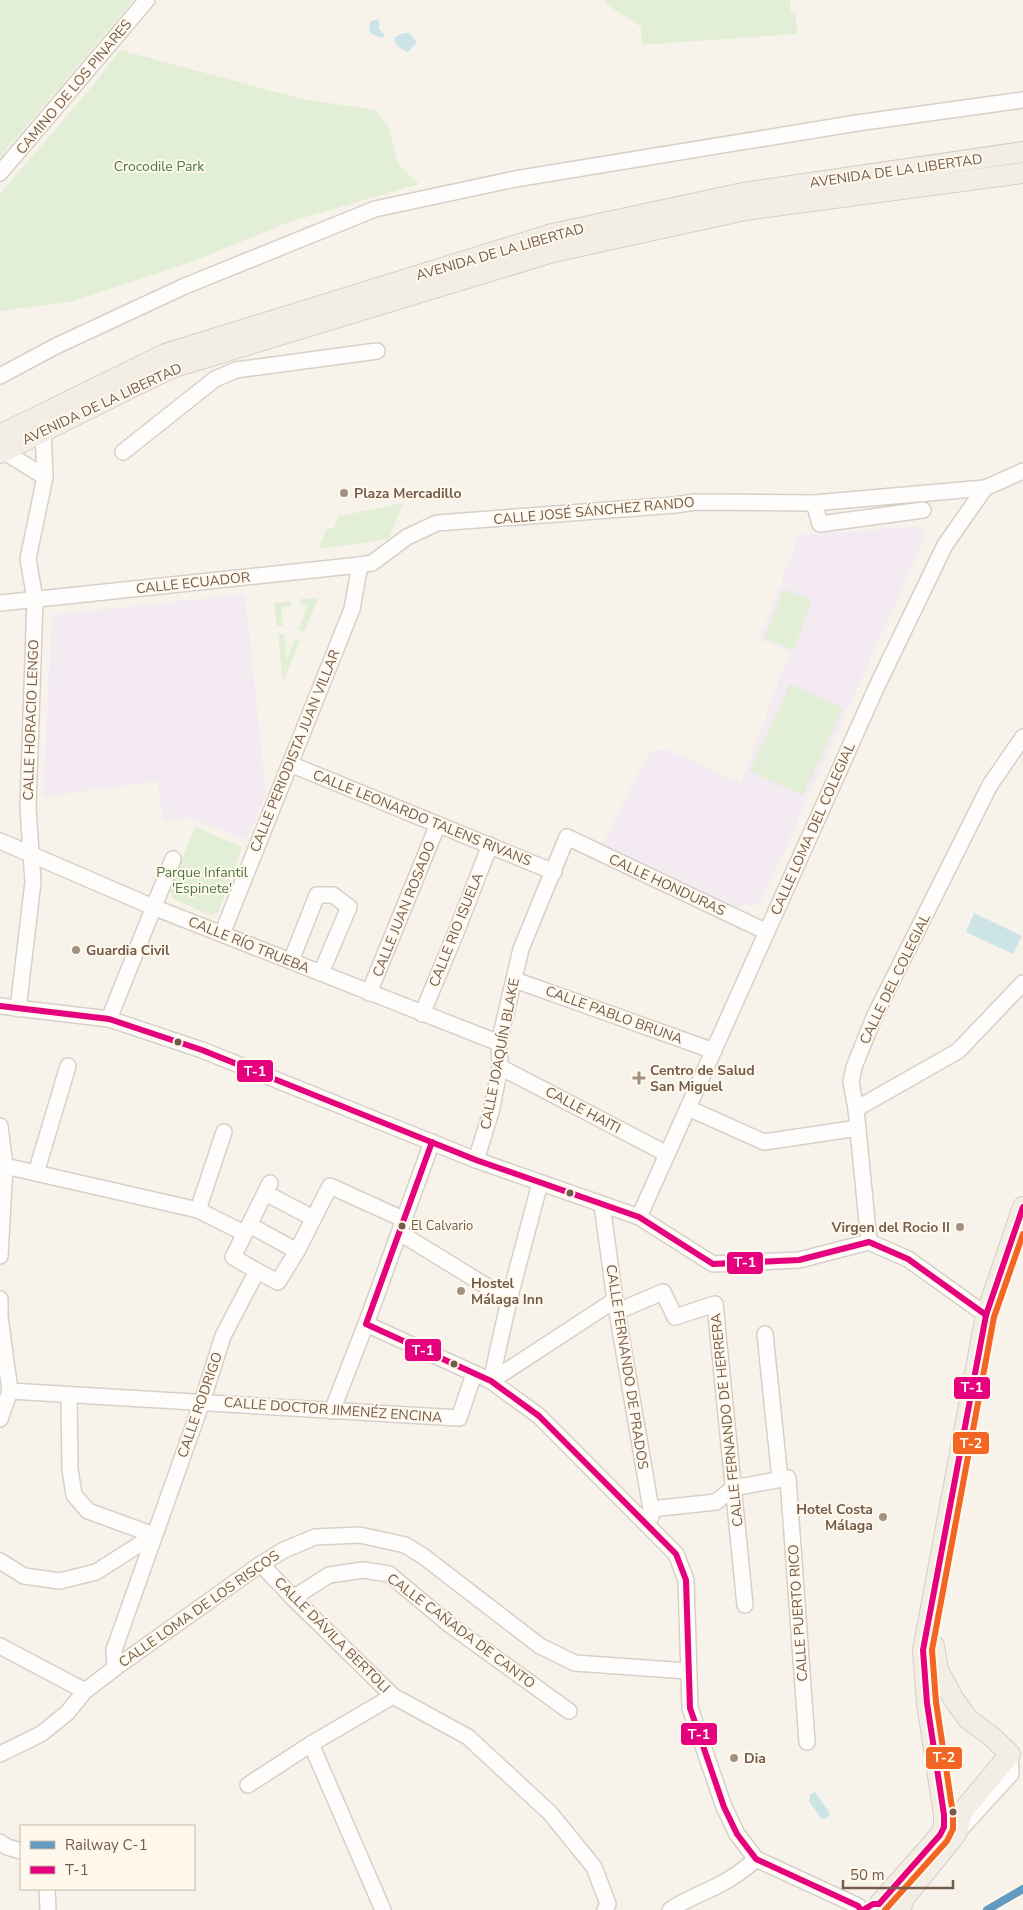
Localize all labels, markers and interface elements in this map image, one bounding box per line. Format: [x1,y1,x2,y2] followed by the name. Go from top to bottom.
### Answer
[12,15,136,159] street label: CAMINO DE LOS PINARES
[808,149,984,193] street label: AVENIDA DE LA LIBERTAD
[114,157,205,176] park label: Crocodile Park
[414,219,586,285] street label: AVENIDA DE LA LIBERTAD
[19,359,185,449] street label: AVENIDA DE LA LIBERTAD
[354,484,462,503] place label: Plaza Mercadillo
[338,487,350,499] marker: Plaza Mercadillo
[492,493,696,529] street label: CALLE JOSÉ SÁNCHEZ RANDO
[135,568,251,598] street label: CALLE ECUADOR
[19,639,43,801] street label: CALLE HORACIO LENGO
[246,647,344,855] street label: CALLE PERIODISTA JUAN VILLAR
[766,739,860,918] street label: CALLE LOMA DEL COLEGIAL
[310,765,535,871] street label: CALLE LEONARDO TALENS RIVANS
[368,838,440,980] street label: CALLE JUAN ROSADO
[606,850,729,921] street label: CALLE HONDURAS
[156,863,249,898] park label: Parque Infantil 'Espinete'
[424,870,488,990] street label: CALLE RIO ISUELA
[855,910,935,1048] street label: CALLE DEL COLEGIAL
[185,912,313,978] street label: CALLE RÍO TRUEBA
[86,941,170,960] place label: Guardia Civil
[70,944,82,956] marker: Guardia Civil
[476,977,524,1131] street label: CALLE JOAQUÍN BLAKE
[543,981,685,1049] street label: CALLE PABLO BRUNA
[173,1037,183,1047] unlabelled marker
[236,1059,274,1083] line badge: T-1
[650,1061,755,1096] place label: Centro de Salud San Miguel
[244,1062,266,1081] text: T-1
[632,1071,646,1085] marker: Centro de Salud San Miguel
[542,1082,624,1138] street label: CALLE HAITI
[565,1188,575,1198] unlabelled marker
[411,1217,473,1235] place label: El Calvario
[830,1218,950,1237] place label: Virgen del Rocio II
[397,1221,407,1231] marker: El Calvario
[954,1221,966,1233] marker: Virgen del Rocio II
[726,1251,764,1275] line badge: T-1
[734,1253,756,1272] text: T-1
[601,1263,653,1471] street label: CALLE FERNANDO DE PRADOS
[471,1274,543,1309] place label: Hostel Málaga Inn
[455,1285,467,1297] marker: Hostel Málaga Inn
[706,1312,748,1528] street label: CALLE FERNANDO DE HERRERA
[404,1338,442,1362] line badge: T-1
[412,1341,434,1360] text: T-1
[173,1350,227,1460] street label: CALLE RODRIGO
[449,1359,459,1369] unlabelled marker
[953,1376,991,1400] line badge: T-1
[961,1378,983,1397] text: T-1
[223,1393,443,1427] street label: CALLE DOCTOR JIMENÉZ ENCINA
[952,1431,990,1455] line badge: T-2
[960,1434,982,1453] text: T-2
[796,1500,873,1535] place label: Hotel Costa Málaga
[877,1511,889,1523] marker: Hotel Costa Málaga
[784,1544,812,1682] street label: CALLE PUERTO RICO
[115,1546,283,1672] street label: CALLE LOMA DE LOS RISCOS
[383,1569,539,1693] street label: CALLE CAÑADA DE CANTO
[270,1573,394,1697] street label: CALLE DÁVILA BERTOLI
[680,1722,718,1746] line badge: T-1
[688,1725,710,1744] text: T-1
[925,1746,963,1770] line badge: T-2
[933,1748,955,1767] text: T-2
[744,1749,766,1768] place label: Dia
[728,1752,740,1764] marker: Dia
[948,1807,958,1817] unlabelled marker
[20,1825,195,1890] legend
[65,1835,148,1855] text: Railway C-1
[843,1858,953,1890] scale bar
[65,1860,89,1880] text: T-1
[850,1865,885,1885] text: 50 m

